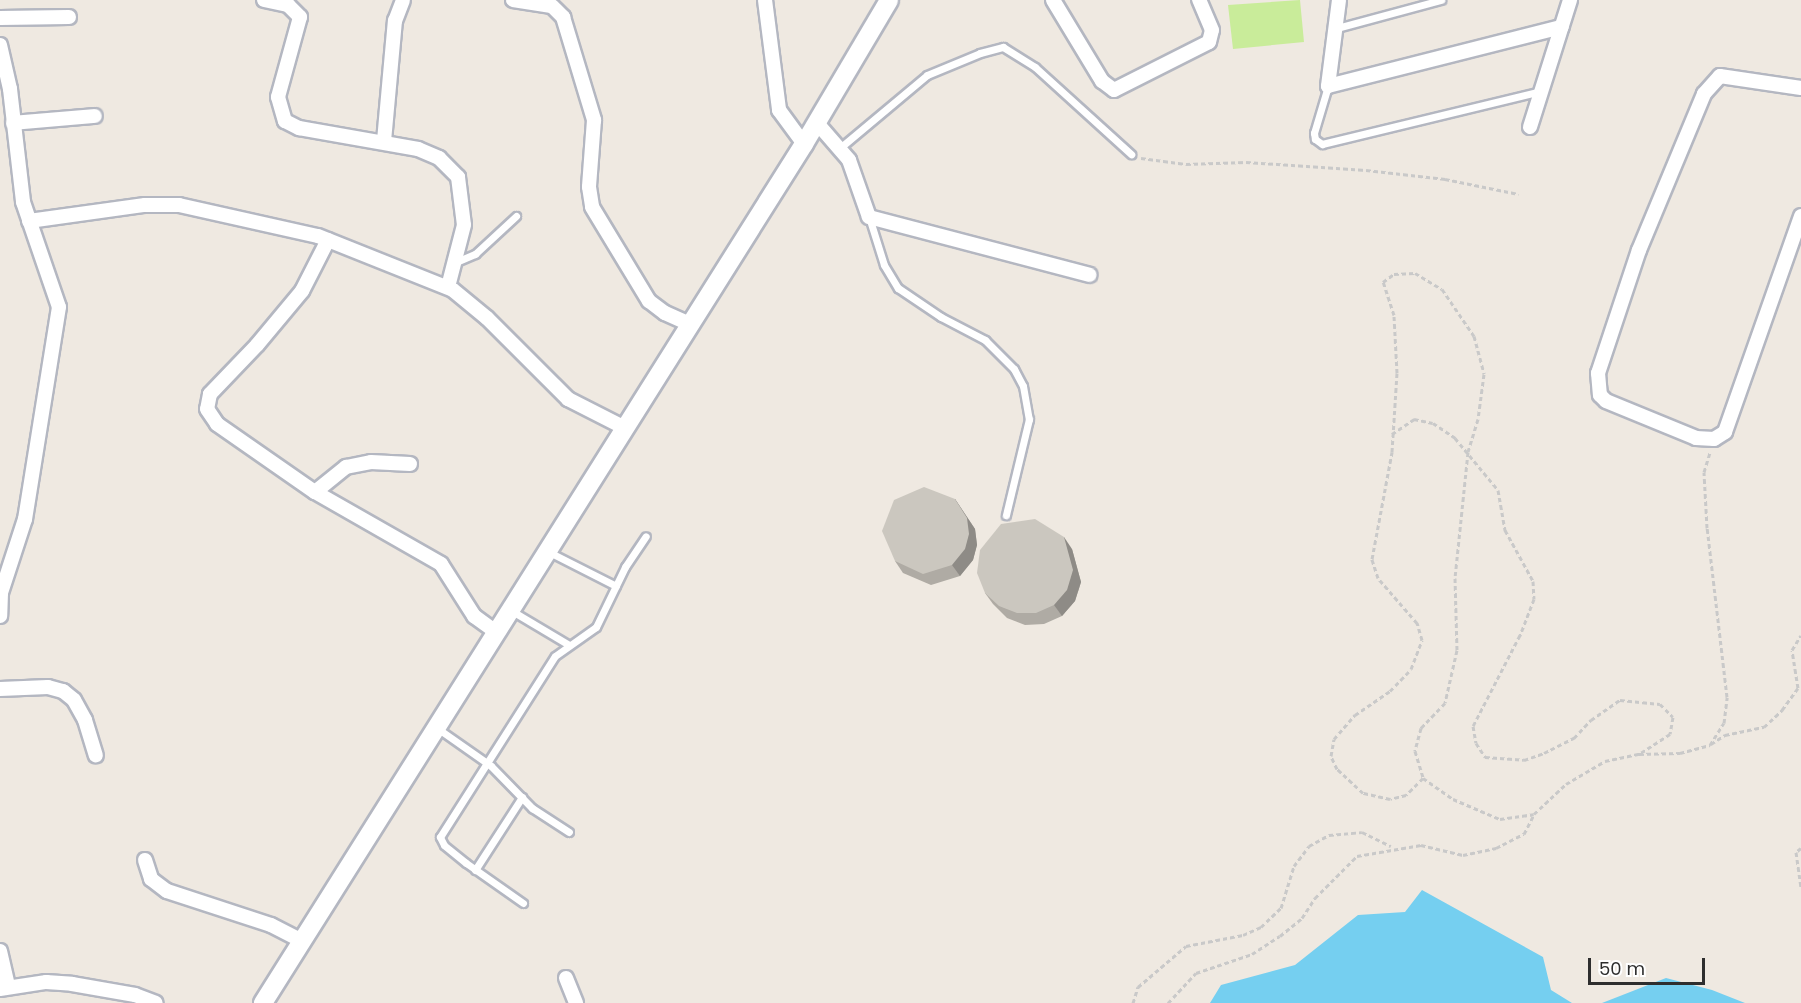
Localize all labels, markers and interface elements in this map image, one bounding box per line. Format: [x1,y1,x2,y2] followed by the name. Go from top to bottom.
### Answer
[1591,946,1708,984] scale bar
[1599,956,1645,981] text: 50 m

